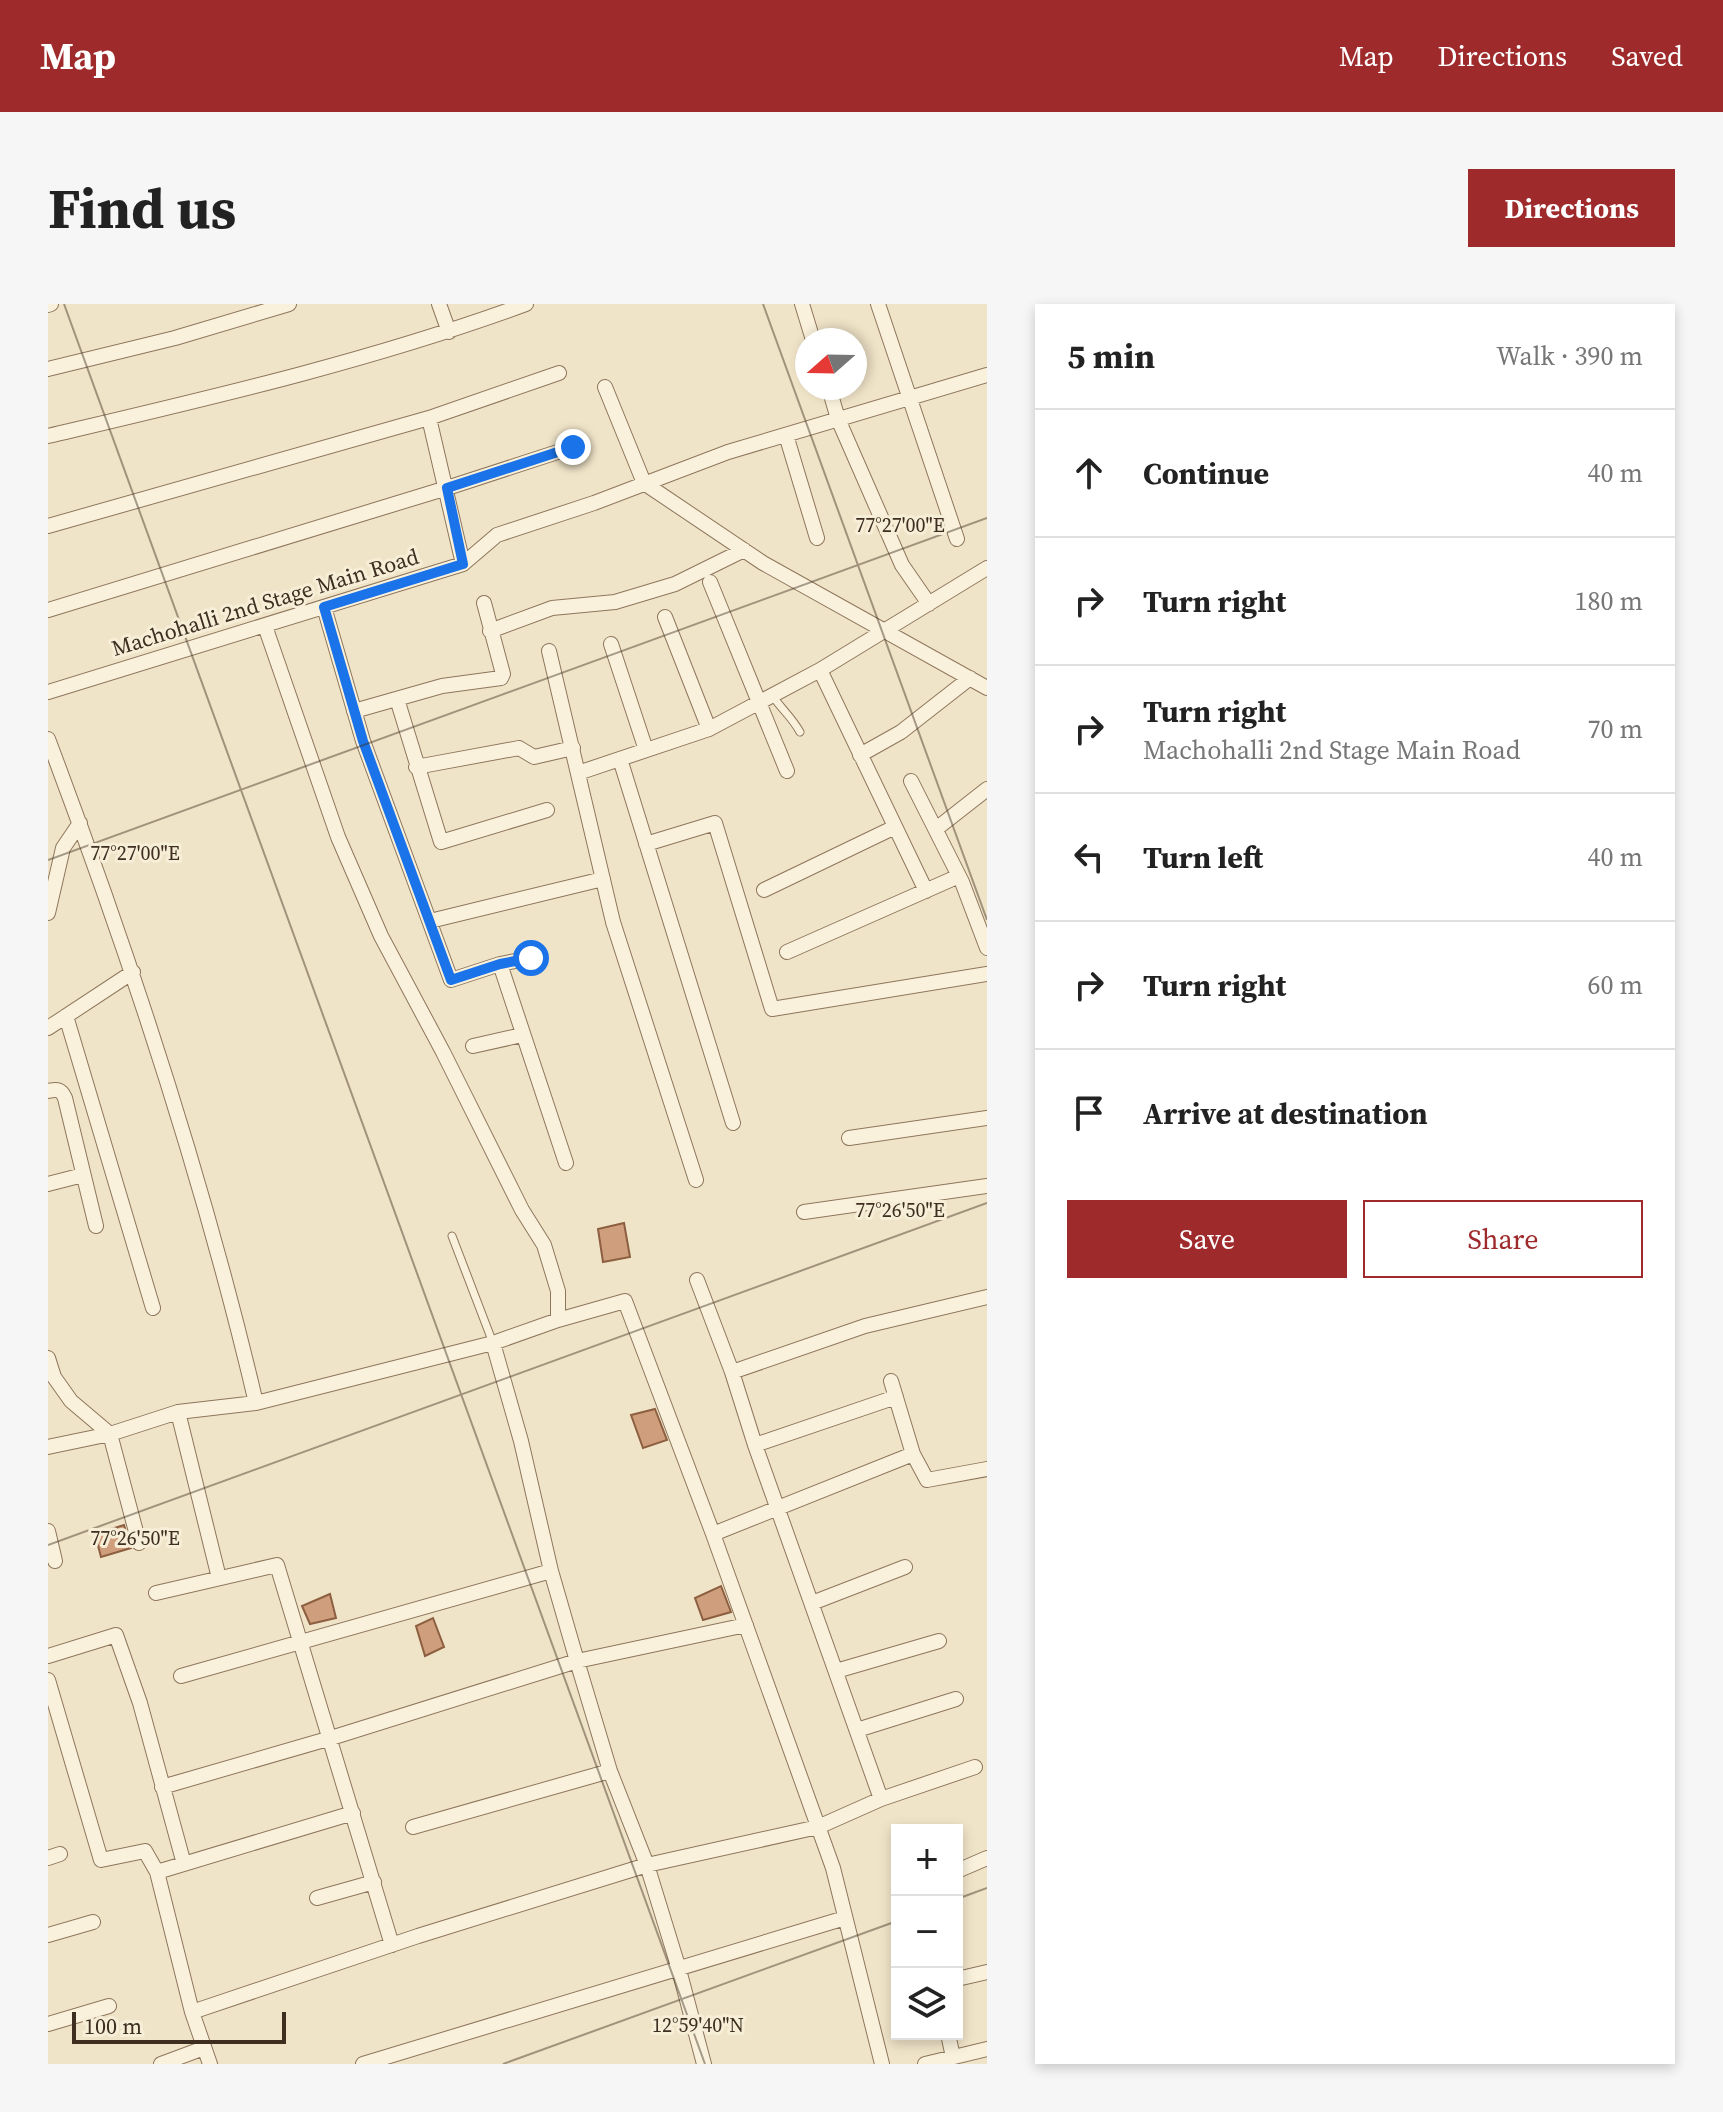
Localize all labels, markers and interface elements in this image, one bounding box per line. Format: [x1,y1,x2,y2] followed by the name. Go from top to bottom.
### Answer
[40,30,116,82] text: Map
[1339,37,1394,75] text: Map
[1438,37,1567,75] text: Directions
[1611,37,1683,75] text: Saved
[1468,169,1675,247] button: Directions
[48,170,236,247] text: Find us
[795,328,867,400] north arrow
[1067,333,1155,379] text: 5 min
[1496,338,1643,374] text: Walk · 390 m
[555,429,591,465] route end
[1067,451,1111,495] icon: ahead
[1143,453,1269,494] text: Continue
[1588,455,1643,491] text: 40 m
[855,511,945,539] text: 77°27'00"E
[108,541,423,663] street label: Machohalli 2nd Stage Main Road
[1067,579,1111,623] icon: right
[1143,581,1286,622] text: Turn right
[1575,583,1643,619] text: 180 m
[1143,691,1286,732] text: Turn right
[1067,707,1111,751] icon: right
[1588,711,1643,747] text: 70 m
[1143,732,1521,768] text: Machohalli 2nd Stage Main Road
[1067,835,1111,879] icon: left
[1143,837,1263,878] text: Turn left
[90,839,180,867] text: 77°27'00"E
[1588,839,1643,875] text: 40 m
[513,940,549,976] route start
[1067,963,1111,1007] icon: right
[1143,965,1286,1006] text: Turn right
[1588,967,1643,1003] text: 60 m
[1067,1091,1111,1135] icon: arrive
[1143,1093,1428,1134] text: Arrive at destination
[855,1196,945,1224] text: 77°26'50"E
[1067,1200,1347,1278] button: Save
[1363,1200,1643,1278] button: Share
[90,1524,180,1552] text: 77°26'50"E
[891,1824,963,2040] map controls
[891,1824,963,1896] button: +
[891,1896,963,1968] button: −
[891,1968,963,2040] button: layers
[72,2008,286,2044] scale bar
[84,2011,142,2041] text: 100 m
[652,2011,744,2039] text: 12°59'40"N

